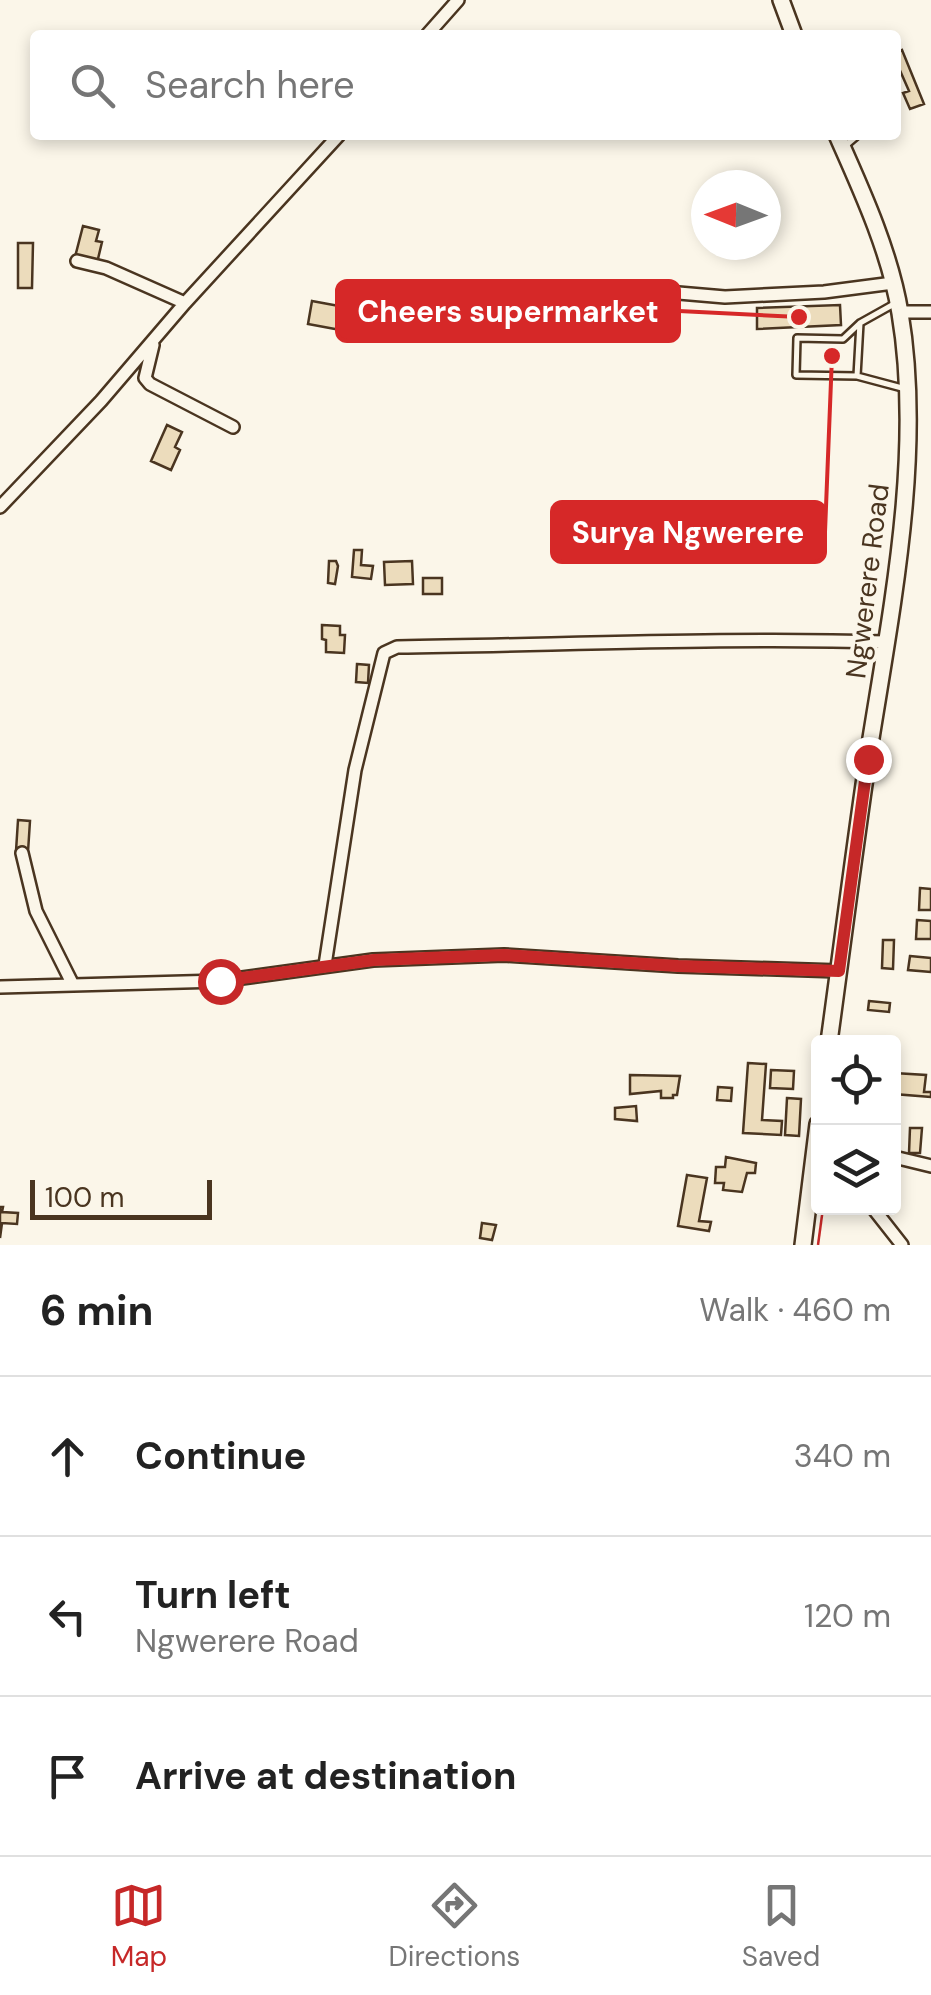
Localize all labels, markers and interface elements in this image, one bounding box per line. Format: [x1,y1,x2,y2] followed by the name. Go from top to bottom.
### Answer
[30,30,901,140] search box
[65,58,120,113] icon: search
[145,60,355,110] text: Search here
[691,170,781,260] north arrow
[337,281,679,341] callout: Cheers supermarket
[357,292,659,331] text: Cheers supermarket
[837,482,898,680] street label: Ngwerere Road
[552,502,825,562] callout: Surya Ngwerere
[572,513,804,552] text: Surya Ngwerere
[846,737,892,783] route end
[198,959,244,1005] route start
[811,1035,901,1215] map controls
[811,1035,901,1125] button: locate
[811,1125,901,1215] button: layers
[30,1175,212,1220] scale bar
[45,1179,124,1216] text: 100 m
[40,1283,153,1338] text: 6 min
[699,1289,891,1331] text: Walk · 460 m
[40,1429,95,1484] icon: ahead
[135,1431,306,1481] text: Continue
[794,1435,891,1477] text: 340 m
[135,1570,291,1620] text: Turn left
[40,1589,95,1644] icon: left
[804,1595,891,1637] text: 120 m
[135,1620,359,1662] text: Ngwerere Road
[40,1749,95,1804] icon: arrive
[135,1751,517,1801] text: Arrive at destination
[111,1878,167,1975] tab: Map
[389,1878,520,1975] tab: Directions
[742,1878,820,1975] tab: Saved

